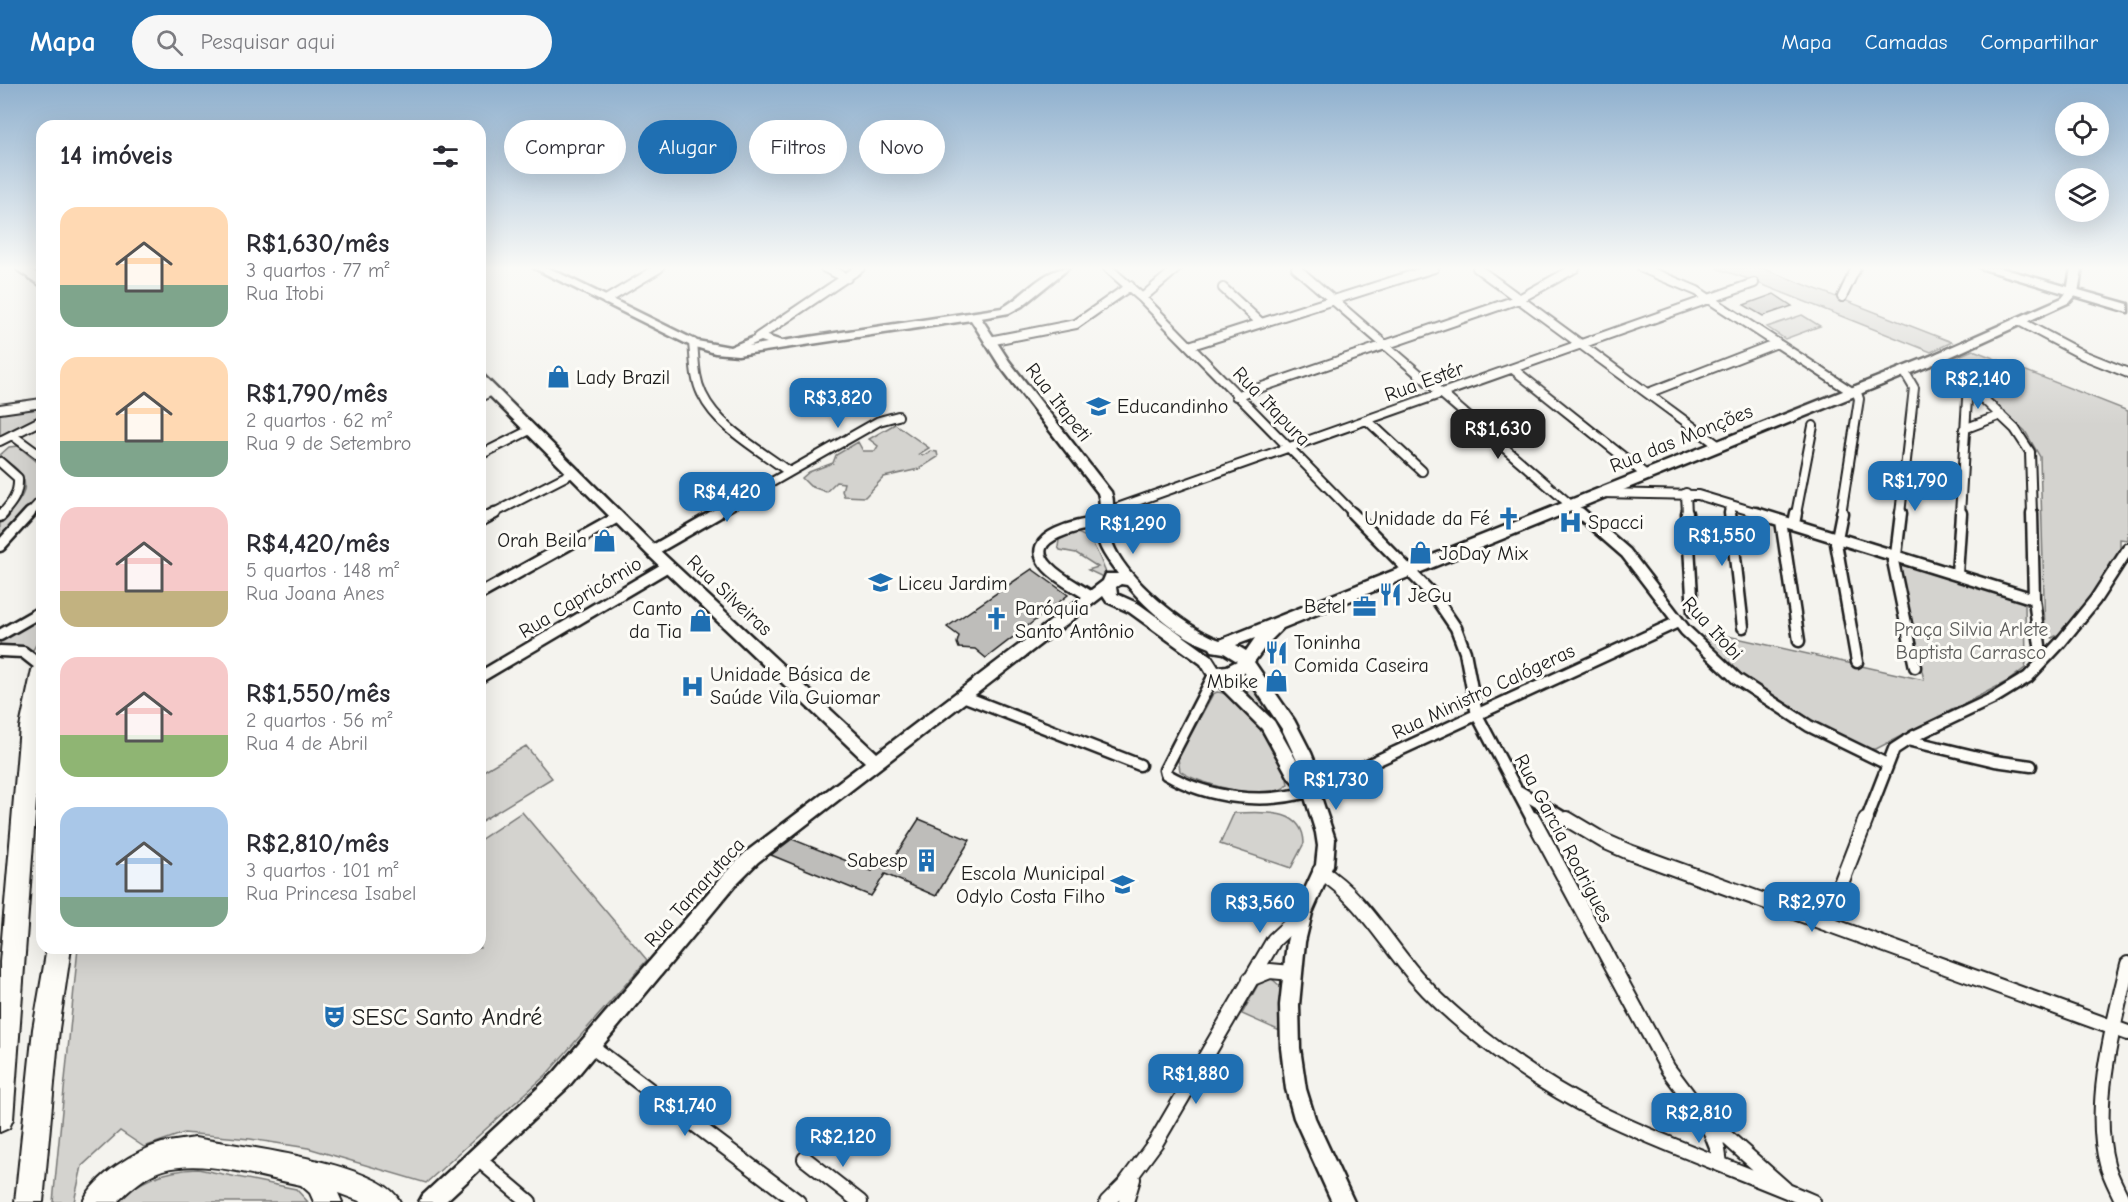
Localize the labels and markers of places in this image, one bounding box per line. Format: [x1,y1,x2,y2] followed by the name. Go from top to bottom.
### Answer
[1923,359,2033,410] pin: R$2,140
[545,364,571,390] shop icon: Lady Brazil
[576,366,670,389] place label: Lady Brazil
[783,378,893,429] pin: R$3,820
[1086,393,1112,419] school or university icon: Educandinho
[1117,395,1228,418] place label: Educandinho
[1443,409,1553,460] pin: R$1,630
[1860,461,1970,512] pin: R$1,790
[672,472,782,523] pin: R$4,420
[1078,504,1188,555] pin: R$1,290
[1495,505,1521,531] church icon: Unidade da Fé
[1364,507,1490,530] place label: Unidade da Fé
[1557,509,1583,535] hospital icon: Spacci
[1588,511,1644,534] place label: Spacci
[1667,516,1777,567] pin: R$1,550
[592,527,618,553] shop icon: Orah Beila
[497,529,587,552] place label: Orah Beila
[1408,540,1434,566] shop icon: JoDay Mix
[1439,542,1529,565] place label: JoDay Mix
[867,570,893,596] school or university icon: Liceu Jardim
[898,572,1008,595] place label: Liceu Jardim
[1377,582,1403,608] restaurant icon: JeGu
[1408,584,1452,607] place label: JeGu
[1351,593,1377,619] office icon: Betel
[1304,595,1346,618] place label: Betel
[629,597,682,643] place label: Canto da Tia
[1015,597,1134,643] place label: Paróquia Santo Antônio
[984,606,1010,632] church icon: Paróquia Santo Antônio
[687,607,713,633] shop icon: Canto da Tia
[1294,631,1429,677] place label: Toninha Comida Caseira
[1263,640,1289,666] restaurant icon: Toninha Comida Caseira
[710,663,880,709] place label: Unidade Básica de Saúde Vila Guiomar
[1263,668,1289,694] shop icon: Mbike
[1207,670,1258,693] place label: Mbike
[679,673,705,699] hospital icon: Unidade Básica de Saúde Vila Guiomar
[1281,760,1391,811] pin: R$1,730
[913,847,939,873] building icon: Sabesp
[847,849,908,872] place label: Sabesp
[956,862,1105,908] place label: Escola Municipal Odylo Costa Filho
[1110,871,1136,897] school or university icon: Escola Municipal Odylo Costa Filho
[1757,882,1867,933] pin: R$2,970
[1205,883,1315,934] pin: R$3,560
[352,1003,542,1031] place label: SESC Santo André
[321,1004,347,1030] theatre icon: SESC Santo André
[1141,1054,1251,1105] pin: R$1,880
[630,1086,740,1137] pin: R$1,740
[1644,1093,1754,1144] pin: R$2,810
[788,1117,898,1168] pin: R$2,120

